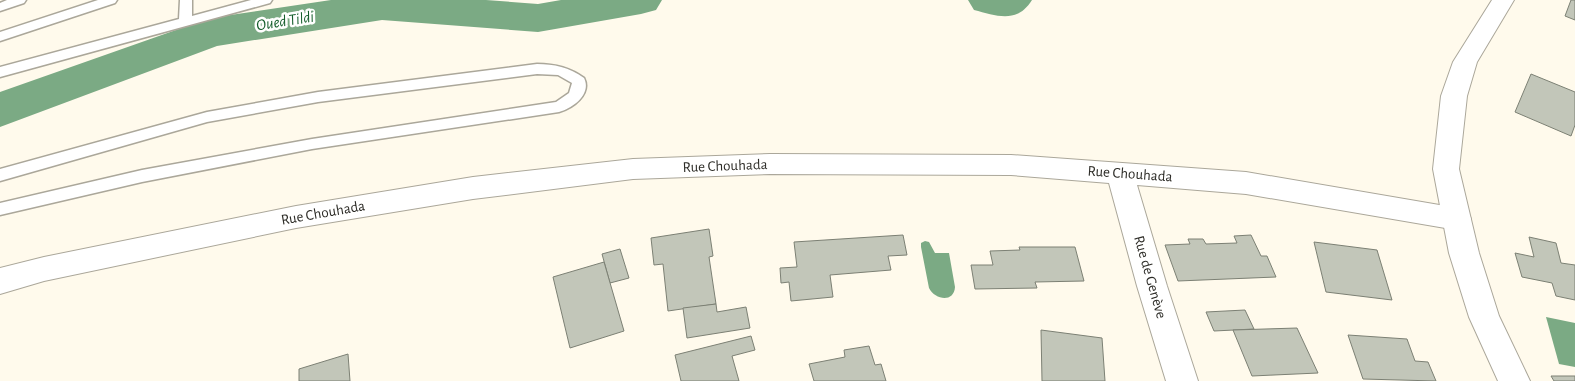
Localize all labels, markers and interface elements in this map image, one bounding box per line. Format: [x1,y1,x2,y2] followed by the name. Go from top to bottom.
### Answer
[255,8,316,33] water label: Oued Tildi
[682,157,768,175] street label: Rue Chouhada
[1087,164,1173,184] street label: Rue Chouhada
[280,198,366,228] street label: Rue Chouhada
[1131,234,1169,320] street label: Rue de Genève

